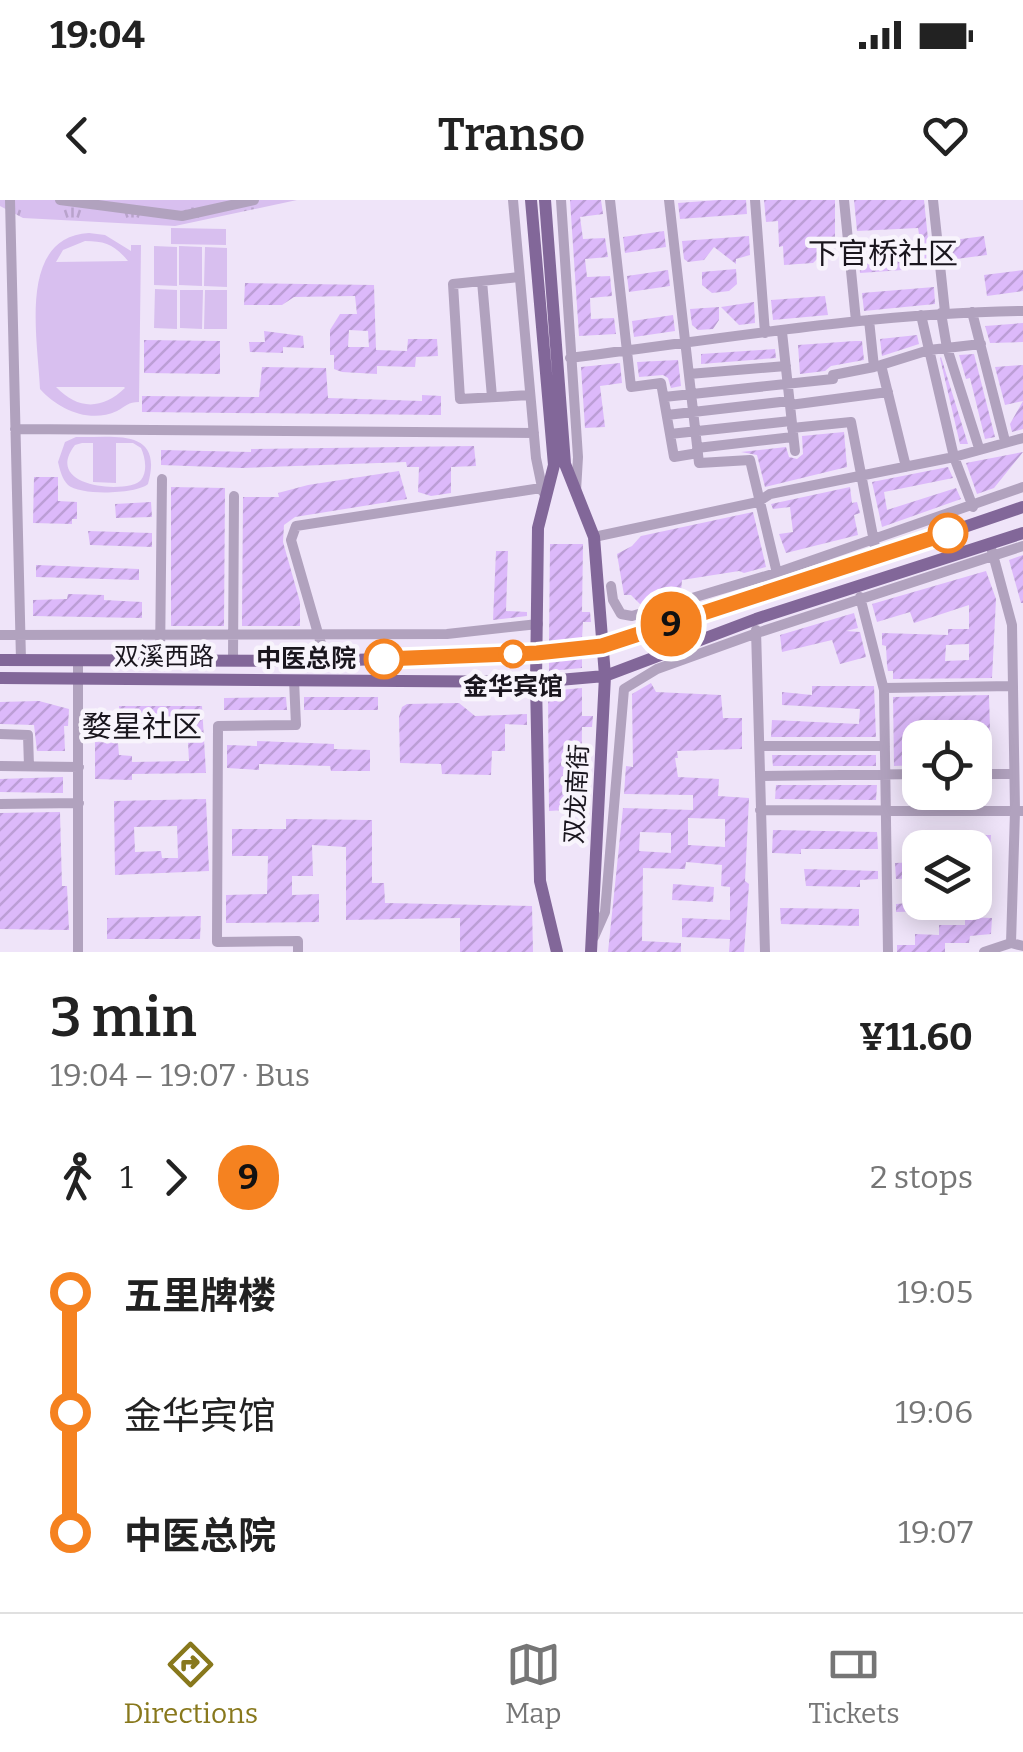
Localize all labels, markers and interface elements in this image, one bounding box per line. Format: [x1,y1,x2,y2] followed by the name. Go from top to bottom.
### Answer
[50,12,145,58] text: 19:04
[50,108,105,163] icon: back
[438,108,585,162] text: Transo
[918,108,973,163] icon: heart
[808,236,958,272] district label: 下官桥社区
[929,514,967,552] unlabelled marker
[638,592,704,656] line badge: 9
[661,603,681,645] text: 9
[365,640,403,678] marker: 中医总院
[500,641,526,667] marker: 金华宾馆
[114,642,214,672] street label: 双溪西路
[256,644,356,674] place label: 中医总院
[463,672,563,702] place label: 金华宾馆
[82,709,202,745] district label: 婺星社区
[902,720,992,920] map controls
[902,720,992,810] button: locate
[559,743,595,845] street label: 双龙南街
[902,830,992,920] button: layers
[50,985,197,1051] text: 3 min
[859,1014,973,1060] text: ¥11.60
[50,1056,310,1094] text: 19:04 – 19:07 · Bus
[50,1150,105,1205] icon: walk
[148,1150,203,1205] icon: forward
[238,1156,259,1198] text: 9
[120,1158,133,1196] text: 1
[870,1158,973,1196] text: 2 stops
[124,1273,276,1319] text: 五里牌楼
[897,1273,973,1311] text: 19:05
[124,1393,276,1439] text: 金华宾馆
[895,1393,973,1431] text: 19:06
[124,1513,276,1559] text: 中医总院
[898,1513,973,1551] text: 19:07
[123,1637,258,1730] tab: Directions
[505,1637,561,1730] tab: Map
[808,1637,900,1730] tab: Tickets

